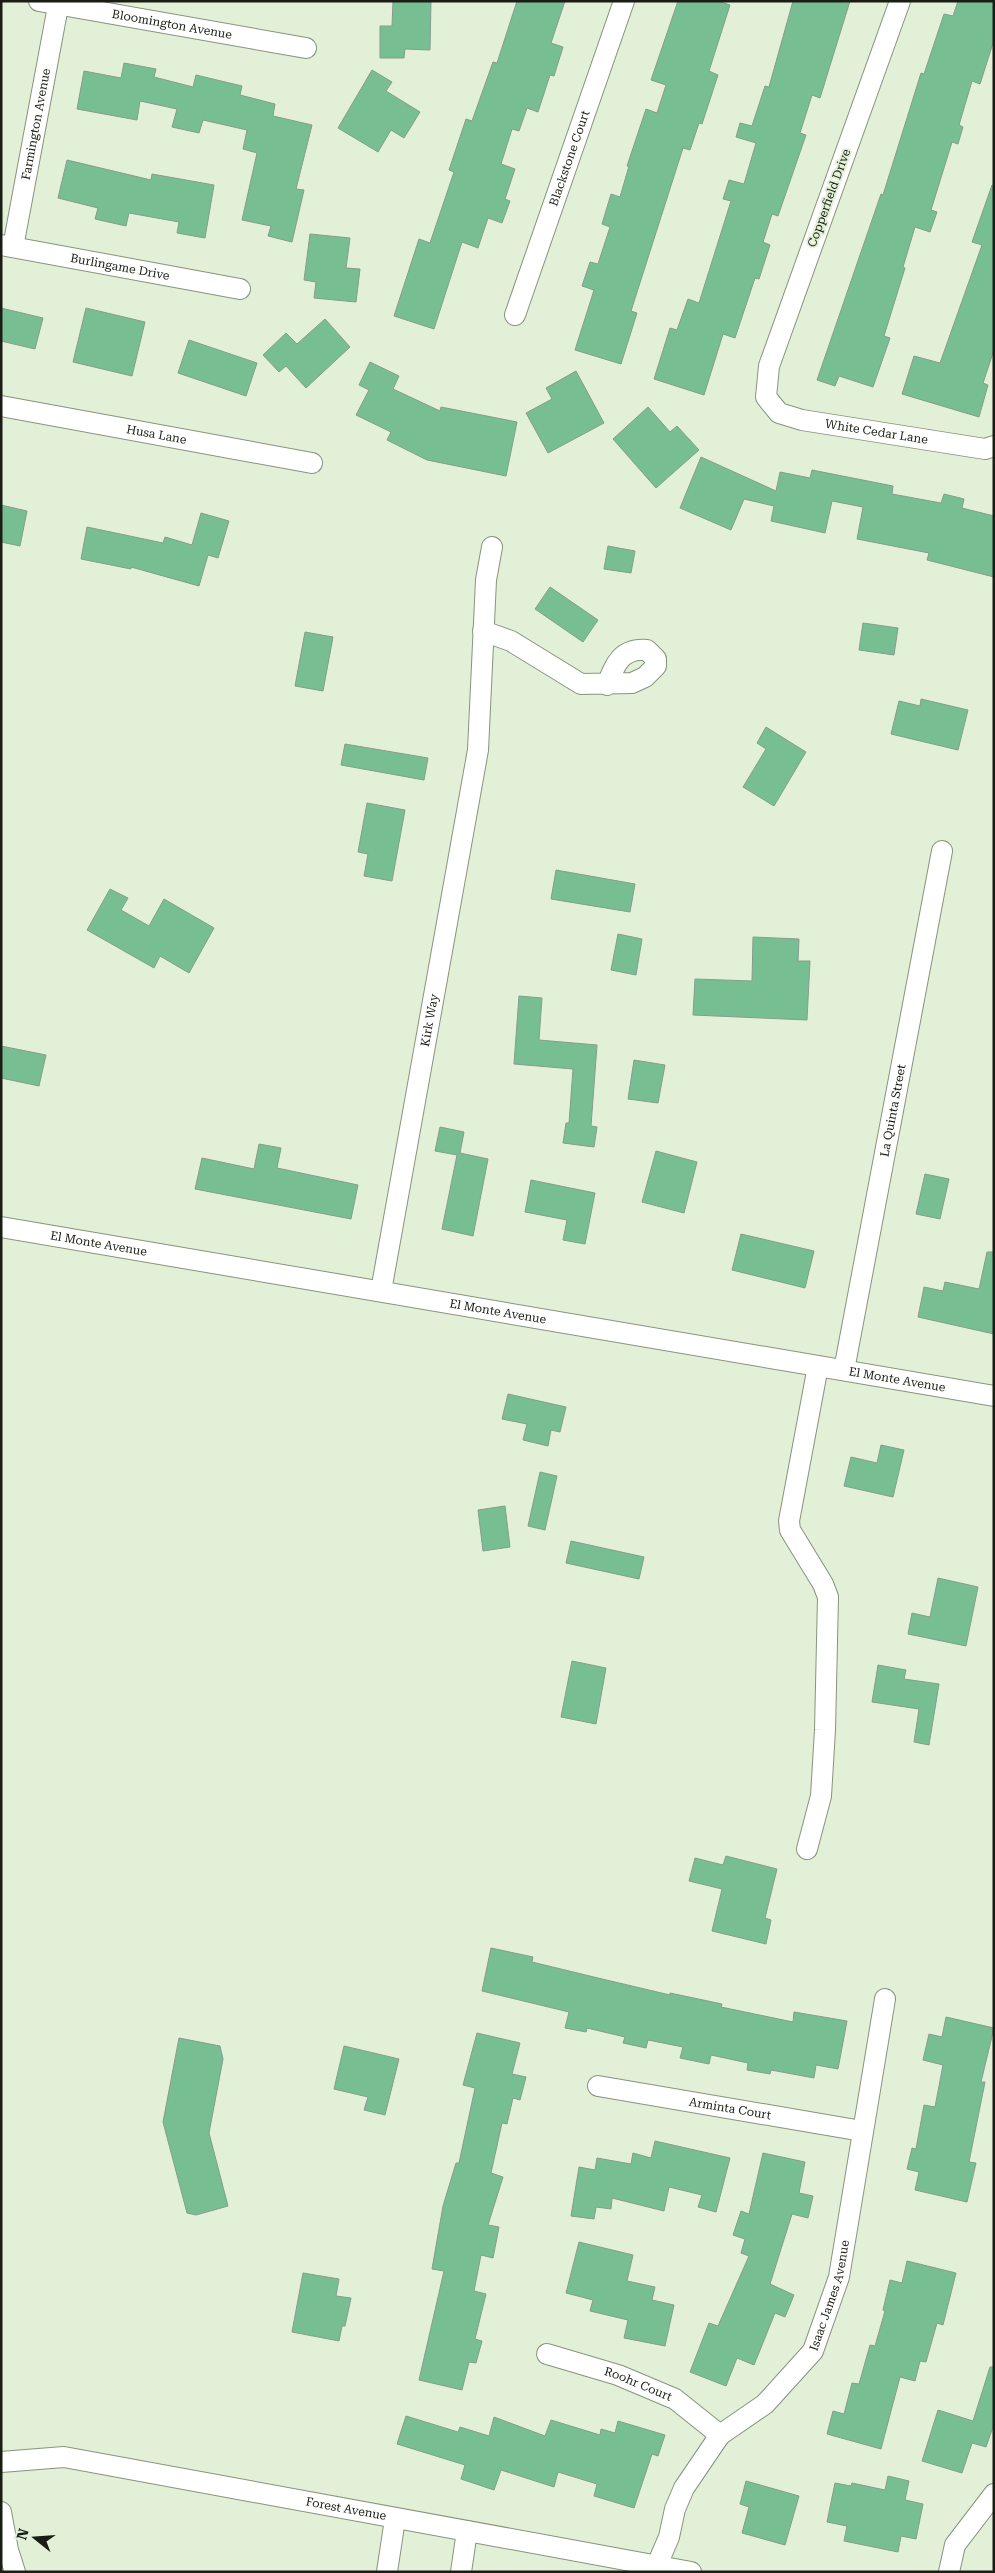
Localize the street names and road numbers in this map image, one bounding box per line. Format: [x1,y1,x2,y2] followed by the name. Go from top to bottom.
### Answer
[111,7,233,42] street label: Bloomington Avenue
[19,67,53,181] street label: Farmington Avenue
[546,108,593,208] street label: Blackstone Court
[805,147,853,249] street label: Copperfield Drive
[69,251,171,283] street label: Burlingame Drive
[824,417,929,447] street label: White Cedar Lane
[125,422,188,447] street label: Husa Lane
[418,992,441,1048] street label: Kirk Way
[877,1063,909,1158] street label: La Quinta Street
[49,1228,148,1259] street label: El Monte Avenue
[448,1296,548,1327] street label: El Monte Avenue
[848,1364,947,1395] street label: El Monte Avenue
[688,2095,773,2122] street label: Arminta Court
[807,2239,852,2353] street label: Isaac James Avenue
[603,2364,675,2404] street label: Roohr Court
[305,2494,388,2523] street label: Forest Avenue

